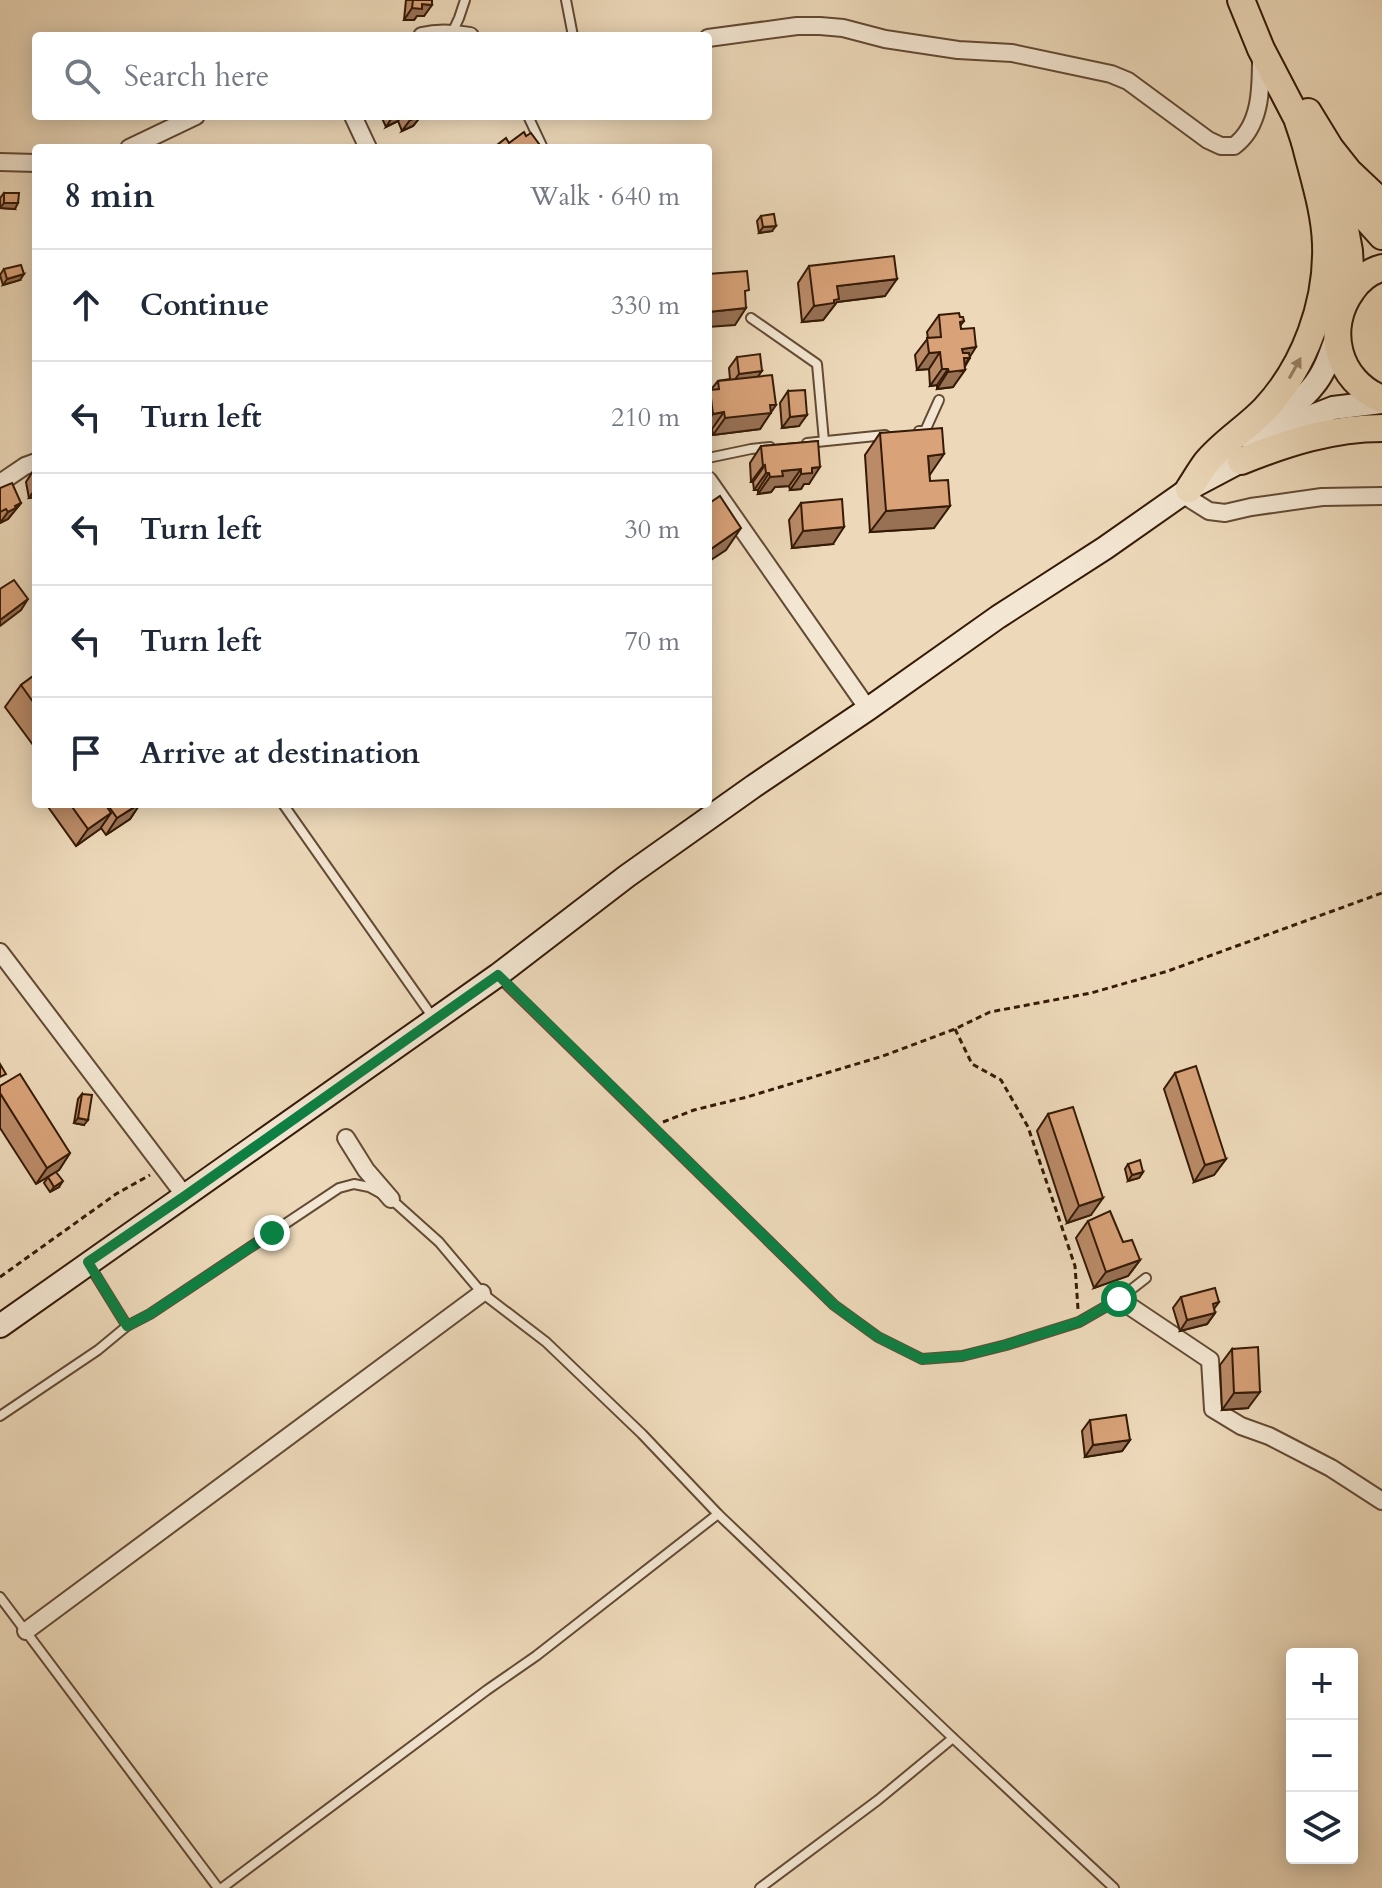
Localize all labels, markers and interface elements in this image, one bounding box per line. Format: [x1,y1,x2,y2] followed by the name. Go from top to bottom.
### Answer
[32,32,712,120] search box
[60,54,104,98] icon: search
[124,56,269,97] text: Search here
[64,173,155,219] text: 8 min
[530,179,680,214] text: Walk · 640 m
[64,283,108,327] icon: ahead
[140,285,269,326] text: Continue
[611,288,680,323] text: 330 m
[1288,357,1302,379] one-way arrow
[64,395,108,439] icon: left
[140,397,262,438] text: Turn left
[611,400,680,435] text: 210 m
[64,507,108,551] icon: left
[140,509,262,550] text: Turn left
[624,512,680,547] text: 30 m
[64,619,108,663] icon: left
[140,621,262,662] text: Turn left
[624,624,680,659] text: 70 m
[64,731,108,775] icon: arrive
[140,733,420,774] text: Arrive at destination
[254,1215,290,1251] route end
[1101,1281,1137,1317] route start
[1286,1648,1358,1864] map controls
[1286,1648,1358,1720] button: +
[1286,1720,1358,1792] button: −
[1286,1792,1358,1864] button: layers

